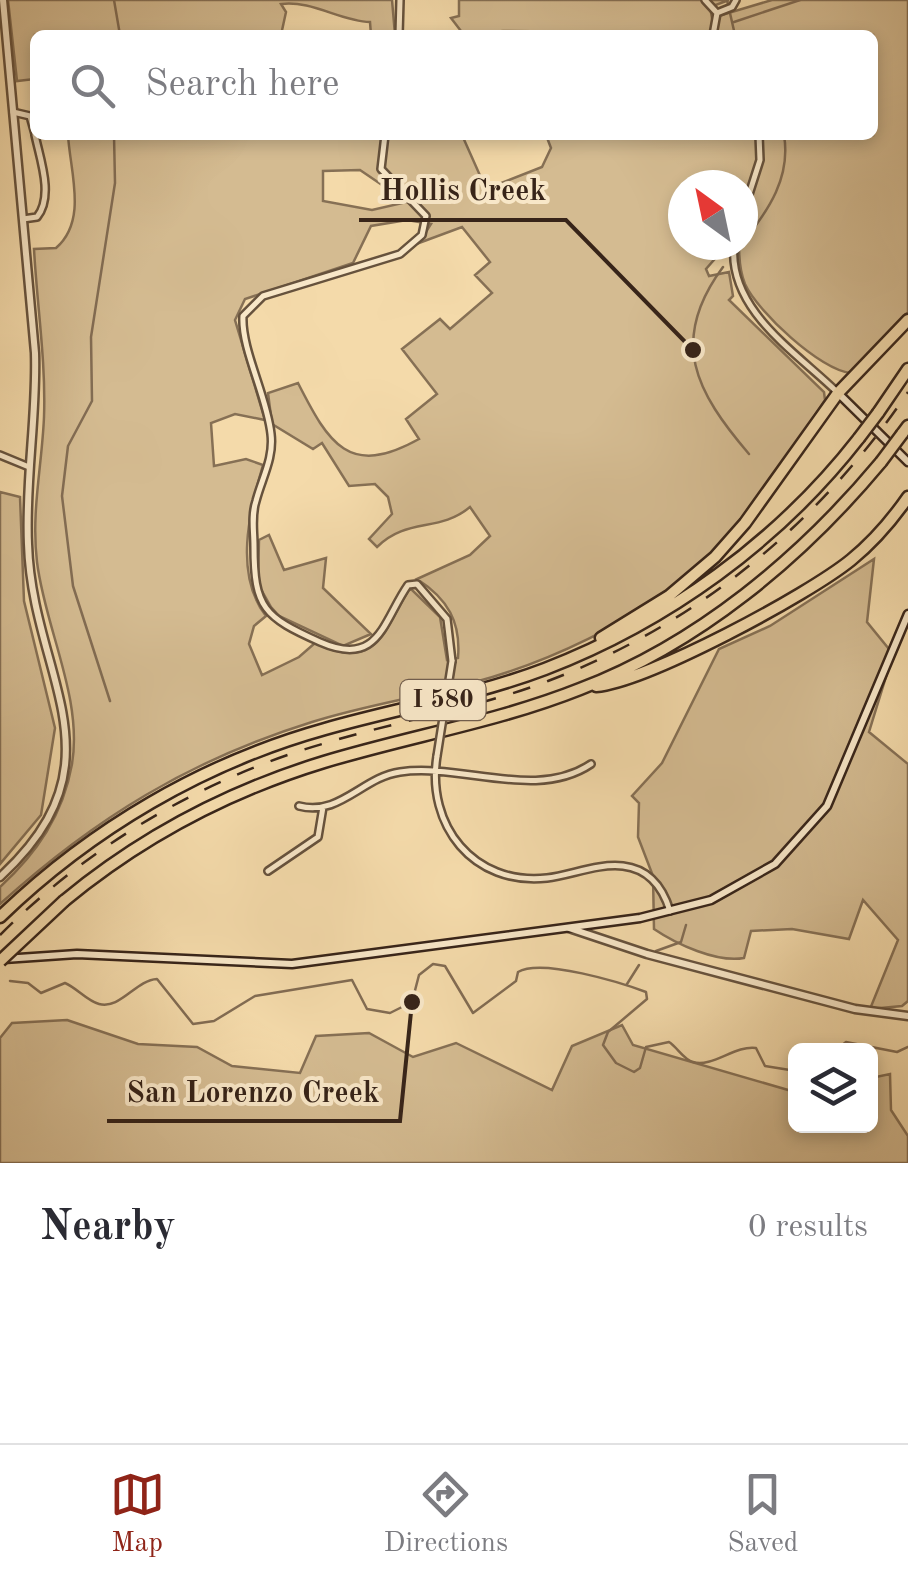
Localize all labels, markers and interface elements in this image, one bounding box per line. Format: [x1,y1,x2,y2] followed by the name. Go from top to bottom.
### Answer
[30,30,878,140] search box
[65,58,120,113] icon: search
[145,66,340,104] text: Search here
[359,160,566,220] callout: Hollis Creek
[668,170,758,260] north arrow
[380,177,546,207] text: Hollis Creek
[400,680,486,720] road number: I 580
[788,1043,878,1133] map controls
[788,1043,878,1133] button: layers
[107,1061,400,1121] callout: San Lorenzo Creek
[126,1079,380,1109] text: San Lorenzo Creek
[40,1207,176,1249] text: Nearby
[748,1212,868,1244] text: 0 results
[110,1467,165,1562] tab: Map
[384,1467,508,1562] tab: Directions
[727,1467,798,1562] tab: Saved

